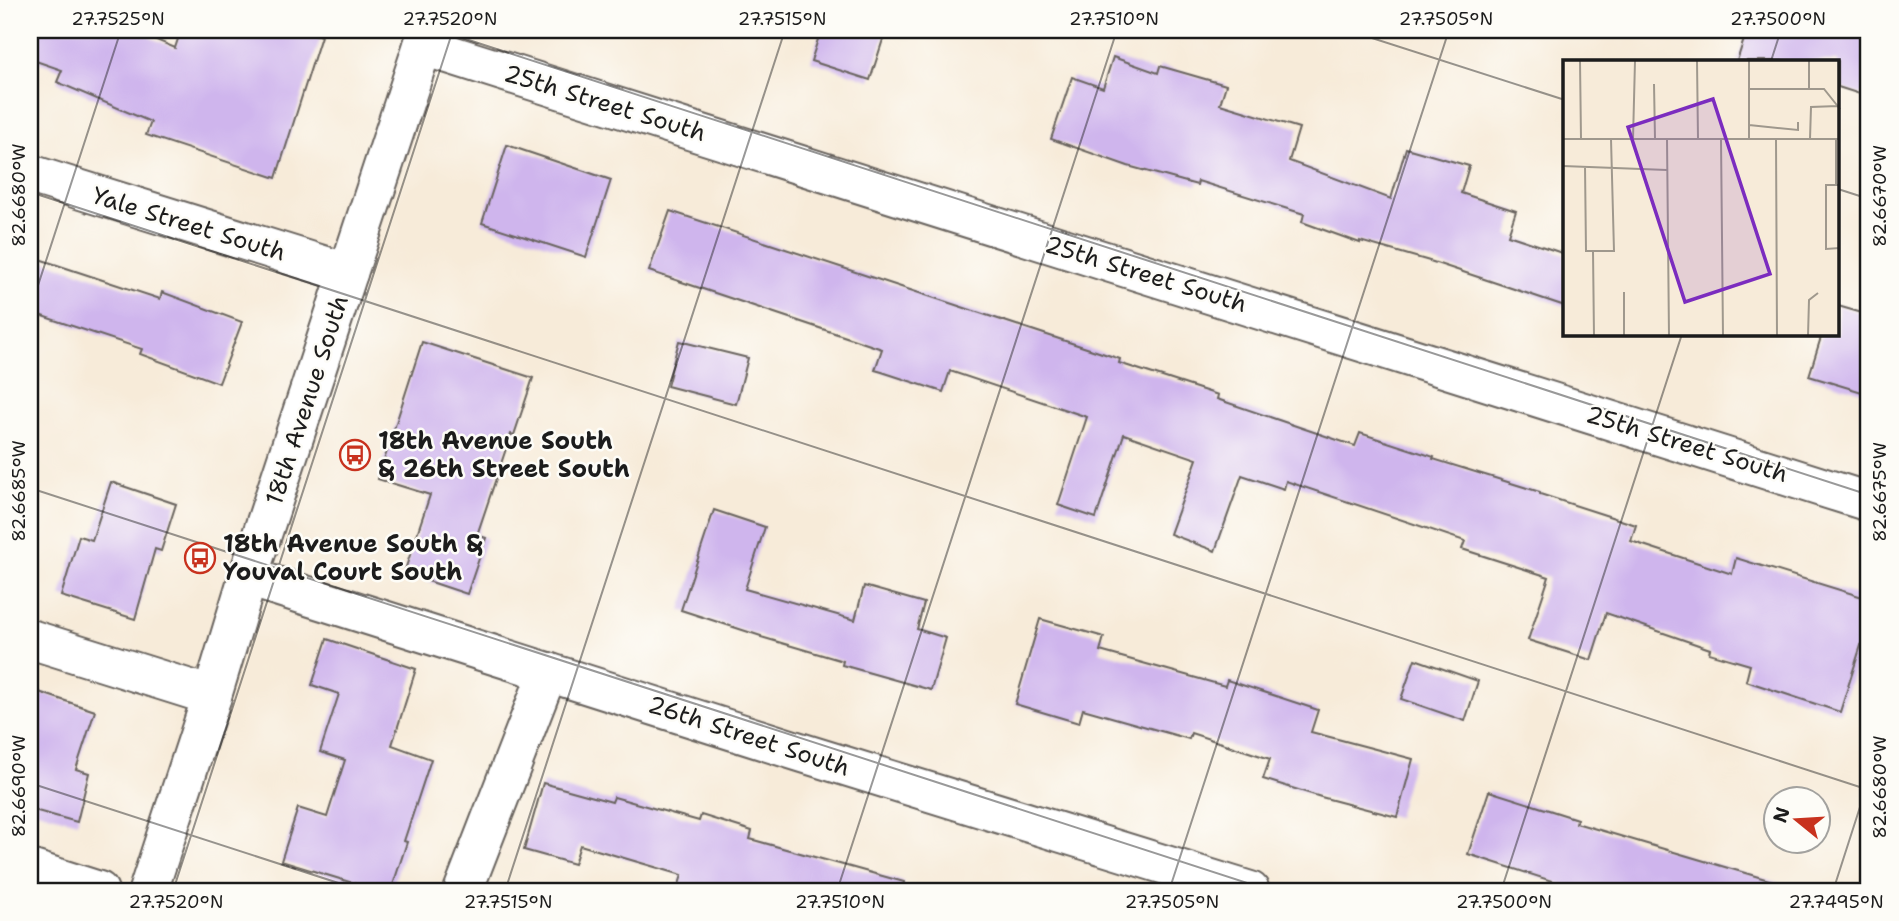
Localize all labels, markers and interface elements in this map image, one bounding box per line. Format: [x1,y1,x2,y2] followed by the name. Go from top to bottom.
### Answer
[71,7,165,31] text: 27.7525°N
[403,7,497,31] text: 27.7520°N
[738,7,826,31] text: 27.7515°N
[1069,7,1159,31] text: 27.7510°N
[1399,7,1493,31] text: 27.7505°N
[1730,7,1826,31] text: 27.7500°N
[500,57,710,149] street label: 25th Street South
[1563,60,1840,336] inset map
[7,143,31,247] text: 82.6680°W
[1868,145,1892,247] text: 82.6670°W
[88,179,290,269] street label: Yale Street South
[1041,228,1251,320] street label: 25th Street South
[258,291,356,509] street label: 18th Avenue South
[1582,398,1792,490] street label: 25th Street South
[378,425,630,485] place label: 18th Avenue South & 26th Street South
[338,438,372,472] bus stop icon: 18th Avenue South & 26th Street South
[7,440,31,542] text: 82.6685°W
[1868,442,1892,542] text: 82.6675°W
[223,528,483,588] place label: 18th Avenue South & Youval Court South
[183,541,217,575] bus stop icon: 18th Avenue South & Youval Court South
[644,688,854,784] street label: 26th Street South
[7,735,31,837] text: 82.6690°W
[1868,735,1892,839] text: 82.6680°W
[1762,785,1832,855] north arrow
[1767,804,1796,826] text: N
[129,890,223,914] text: 27.7520°N
[464,890,552,914] text: 27.7515°N
[795,890,885,914] text: 27.7510°N
[1125,890,1219,914] text: 27.7505°N
[1456,890,1552,914] text: 27.7500°N
[1788,890,1884,914] text: 27.7495°N

